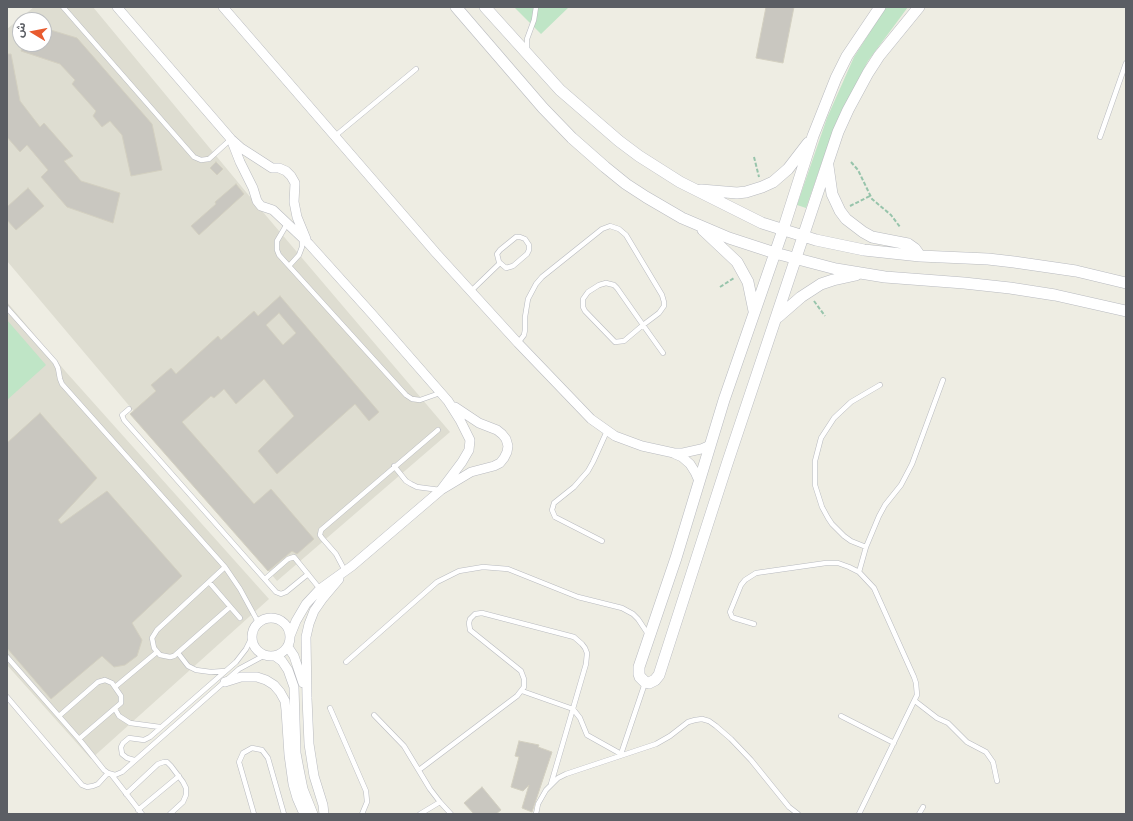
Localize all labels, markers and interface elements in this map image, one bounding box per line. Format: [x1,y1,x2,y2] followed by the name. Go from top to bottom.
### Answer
[12,12,52,52] north arrow
[12,21,29,39] text: ش

